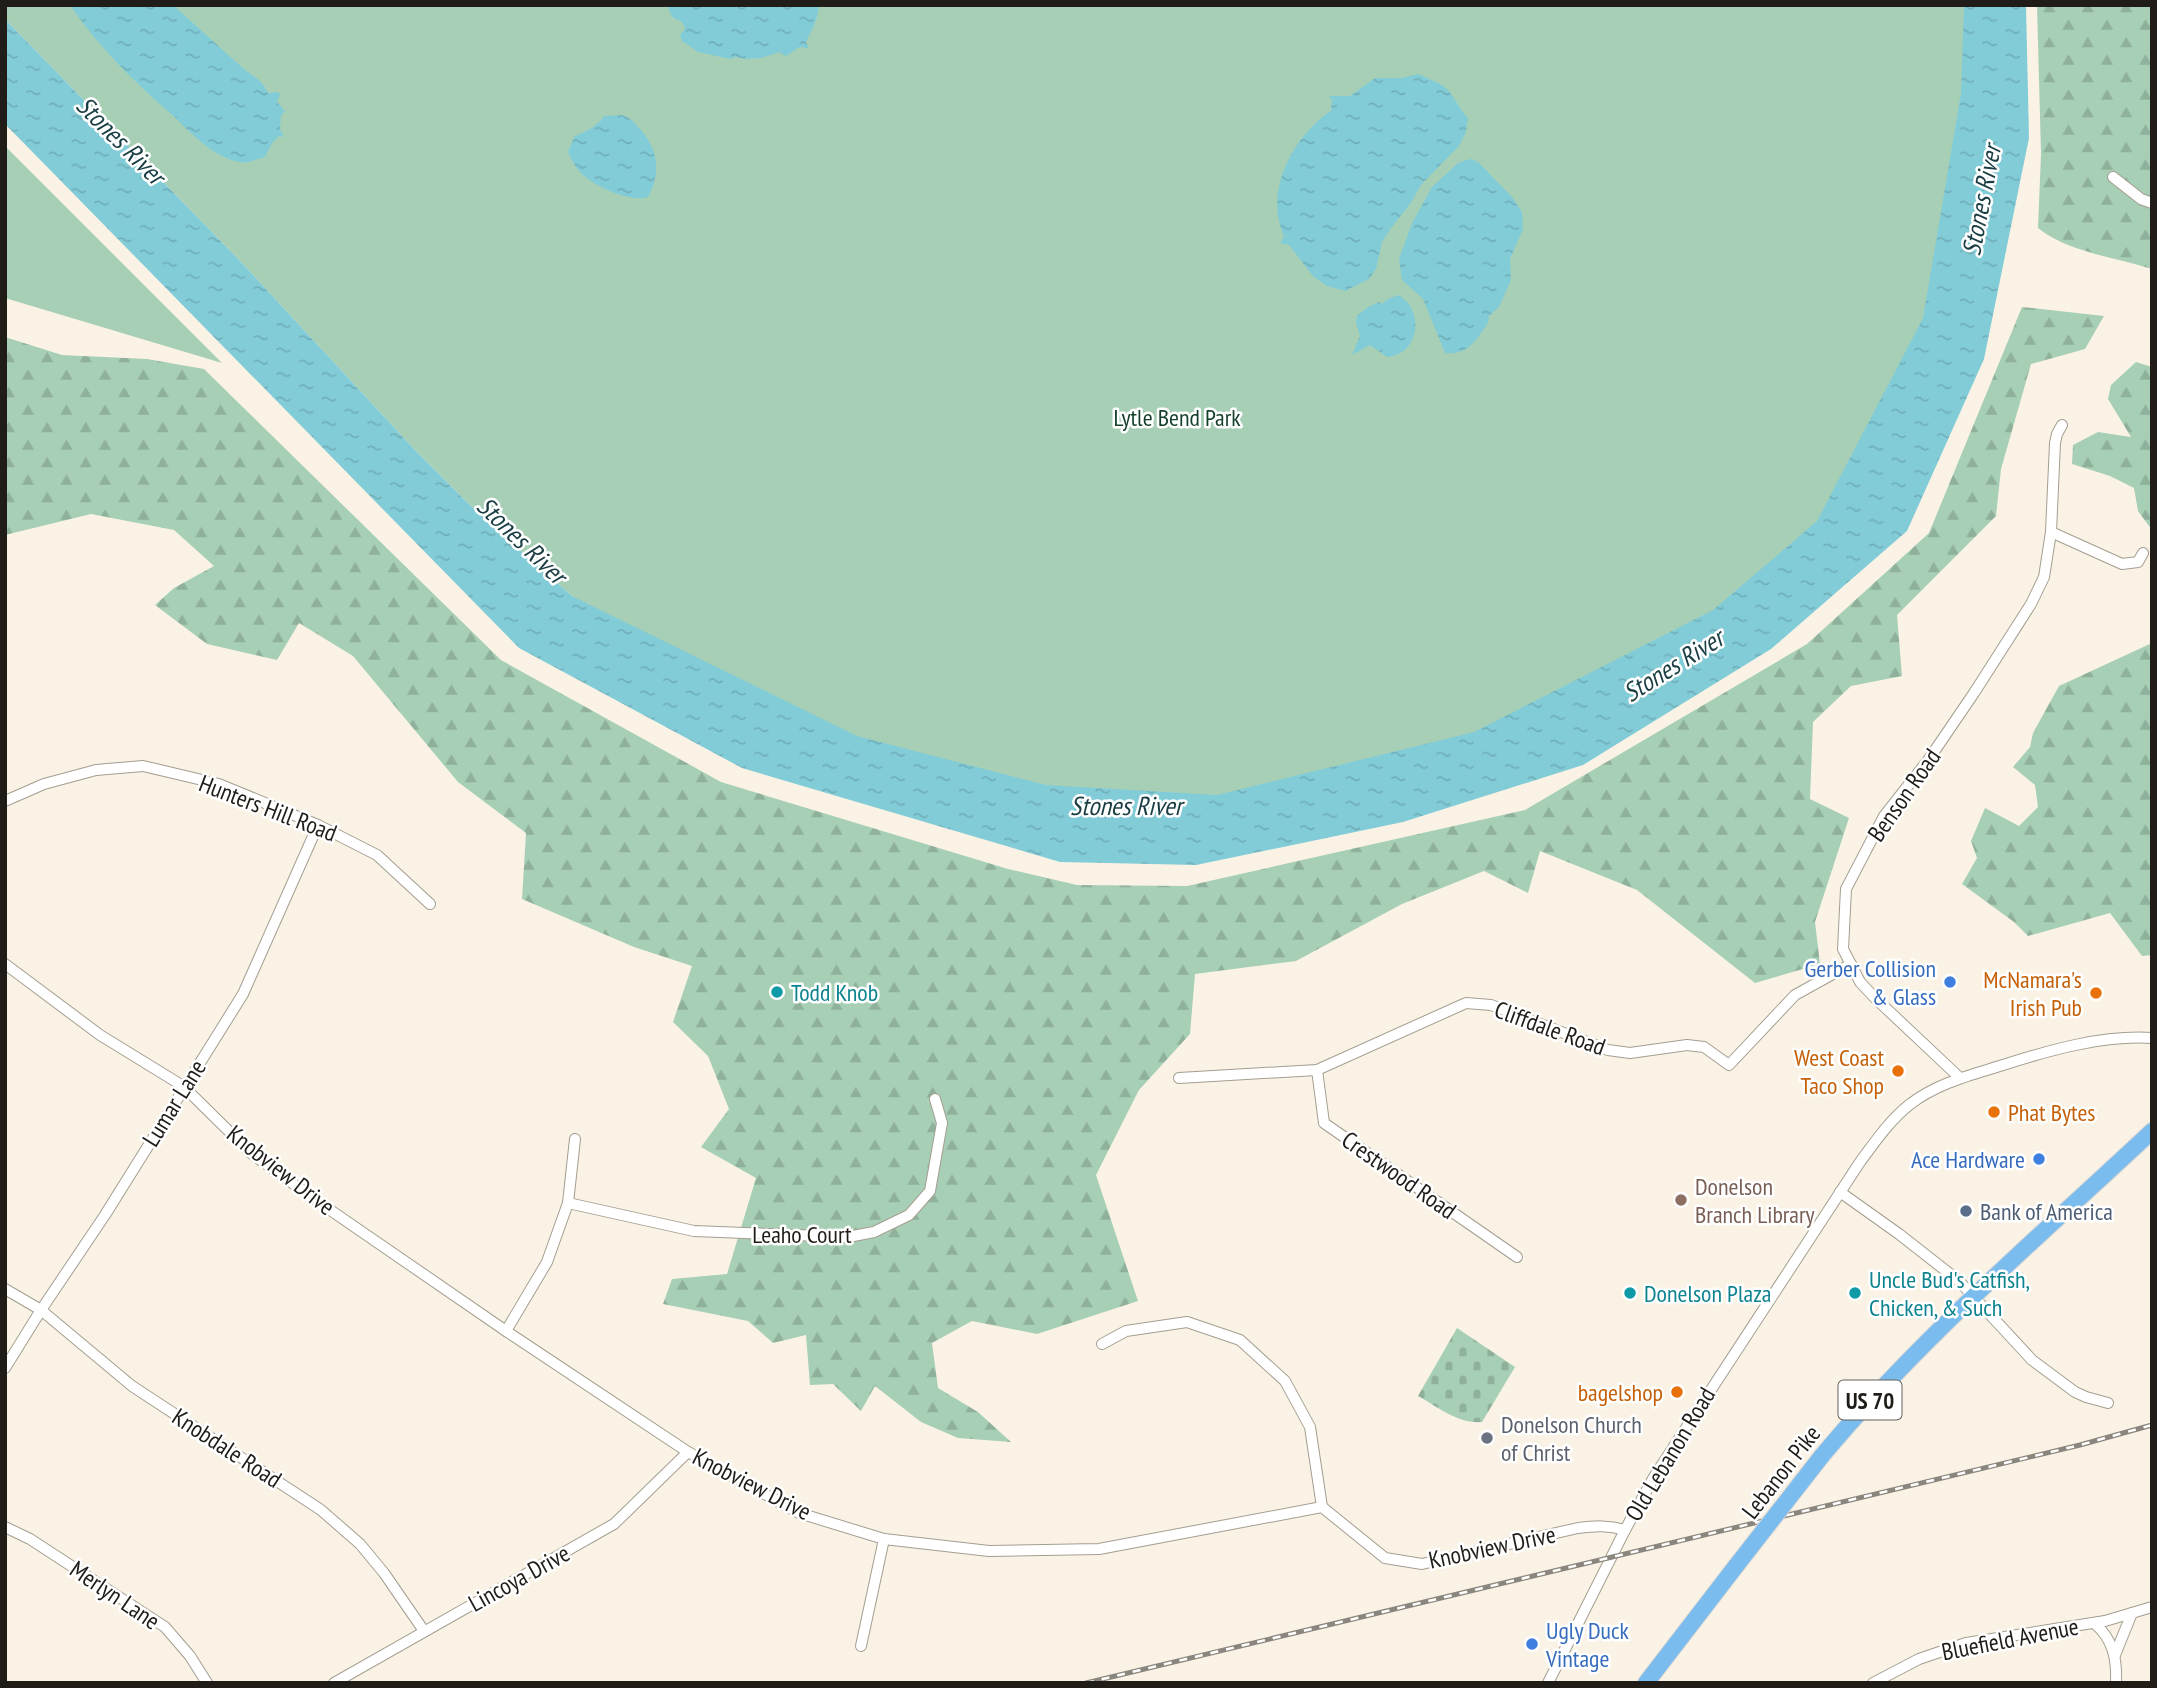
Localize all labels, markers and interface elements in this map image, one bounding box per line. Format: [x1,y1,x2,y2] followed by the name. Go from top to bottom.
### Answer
[70,89,175,194] water label: Stones River
[1954,138,2009,258] water label: Stones River
[1113,402,1241,433] park label: Lytle Bend Park
[470,489,576,593] water label: Stones River
[1617,619,1732,709] water label: Stones River
[1861,742,1947,848] street label: Benson Road
[195,768,341,848] street label: Hunters Hill Road
[1070,789,1186,822] water label: Stones River
[1804,953,1936,1012] place label: Gerber Collision & Glass
[1983,964,2082,1023] place label: McNamara's Irish Pub
[1942,974,1958,990] marker: Gerber Collision & Glass
[791,977,878,1008] place label: Todd Knob
[769,984,785,1000] marker: Todd Knob
[2088,985,2104,1001] marker: McNamara's Irish Pub
[1490,994,1610,1062] street label: Cliffdale Road
[1794,1042,1884,1101] place label: West Coast Taco Shop
[135,1054,213,1152] street label: Lumar Lane
[1890,1063,1906,1079] marker: West Coast Taco Shop
[2008,1097,2095,1128] place label: Phat Bytes
[1986,1104,2002,1120] marker: Phat Bytes
[221,1118,341,1222] street label: Knobview Drive
[1336,1124,1462,1226] street label: Crestwood Road
[1911,1144,2025,1175] place label: Ace Hardware
[2031,1151,2047,1167] marker: Ace Hardware
[1695,1171,1815,1230] place label: Donelson Branch Library
[1673,1192,1689,1208] marker: Donelson Branch Library
[1980,1196,2113,1227] place label: Bank of America
[1958,1203,1974,1219] marker: Bank of America
[752,1219,852,1250] street label: Leaho Court
[1869,1264,2030,1323] place label: Uncle Bud's Catfish, Chicken, & Such
[1644,1278,1771,1309] place label: Donelson Plaza
[1622,1285,1638,1301] marker: Donelson Plaza
[1847,1285,1863,1301] marker: Uncle Bud's Catfish, Chicken, & Such
[1578,1377,1663,1408] place label: bagelshop
[1839,1380,1902,1420] road number: US 70
[1618,1381,1722,1527] street label: Old Lebanon Road
[1669,1384,1685,1400] marker: bagelshop
[166,1401,288,1495] street label: Knobdale Road
[1501,1409,1642,1468] place label: Donelson Church of Christ
[1735,1419,1827,1525] street label: Lebanon Pike
[1479,1430,1495,1446] marker: Donelson Church of Christ
[687,1441,817,1527] street label: Knobview Drive
[1426,1518,1558,1576] street label: Knobview Drive
[463,1537,575,1619] street label: Lincoya Drive
[64,1554,166,1636] street label: Merlyn Lane
[1939,1611,2081,1667] street label: Bluefield Avenue
[1545,1615,1629,1674] place label: Ugly Duck Vintage
[1524,1636,1540,1652] marker: Ugly Duck Vintage

